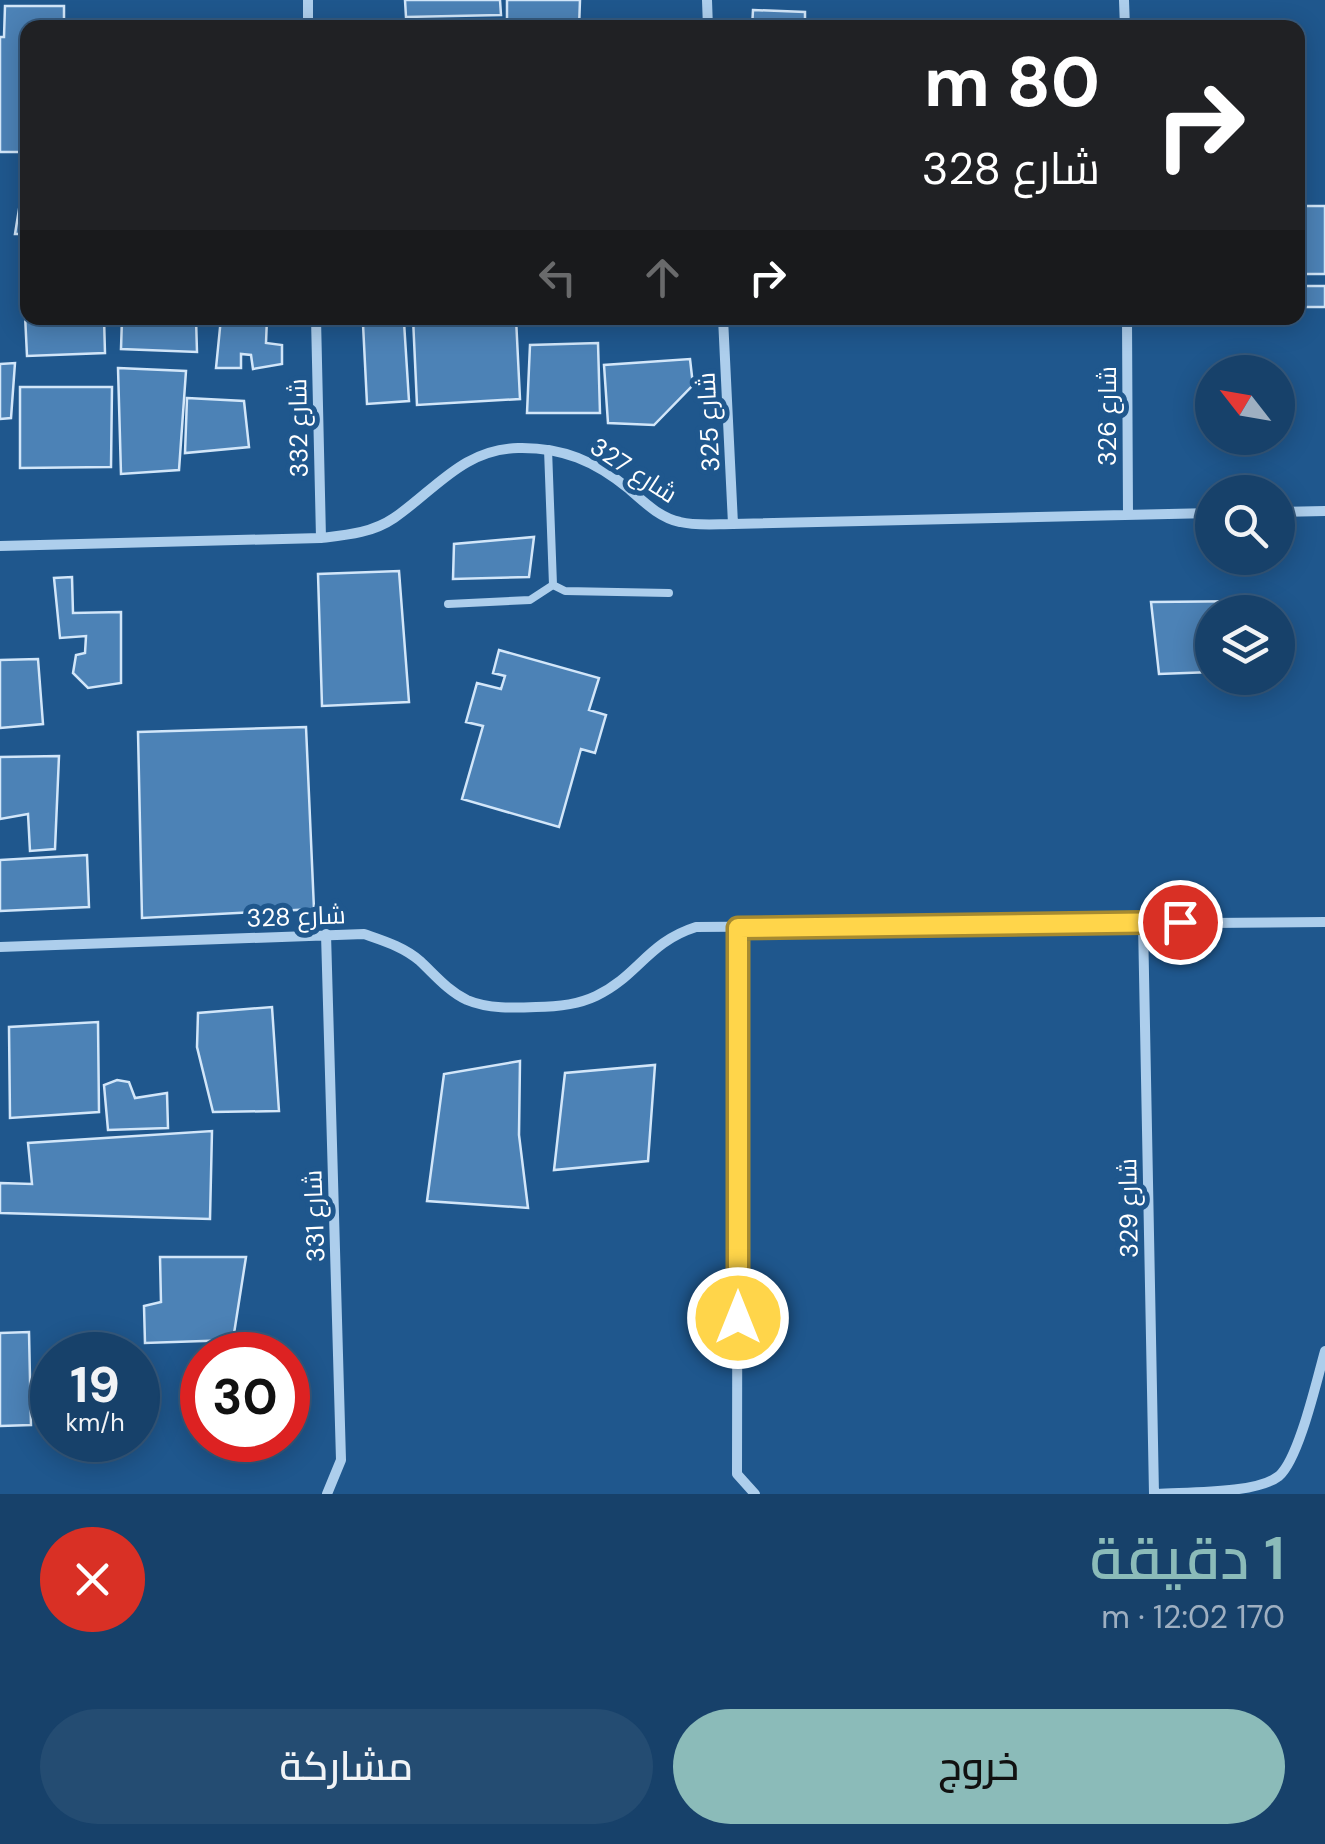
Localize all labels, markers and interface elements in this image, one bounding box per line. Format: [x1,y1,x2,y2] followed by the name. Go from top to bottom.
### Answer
[924,37,1100,128] text: 80 m
[1135,60,1265,190] icon: right
[922,139,1100,198] text: شارع 328
[530,250,585,305] icon: left
[635,250,690,305] icon: ahead
[740,250,795,305] icon: right
[1195,355,1295,455] north arrow
[1195,355,1295,695] map controls
[1091,366,1124,466] street label: شارع 326
[689,371,728,473] street label: شارع 325
[281,378,316,478] street label: شارع 332
[584,430,683,511] street label: شارع 327
[1195,475,1295,575] button: search
[1195,595,1295,695] button: layers
[1138,880,1223,965] pin
[1153,895,1208,950] icon: arrive
[246,898,346,935] street label: شارع 328
[1111,1158,1146,1258] street label: شارع 329
[296,1169,333,1263] street label: شارع 331
[686,1266,790,1370] position arrow
[180,1332,310,1462] speed limit sign: 30
[70,1352,120,1418] text: 19
[65,1406,125,1439] text: km/h
[1090,1519,1285,1598] text: 1 دقيقة
[40,1527,145,1632] button: close
[1101,1596,1285,1638] text: 170 m · 12:02
[40,1709,653,1824] button: مشاركة
[673,1709,1285,1824] button: خروج

